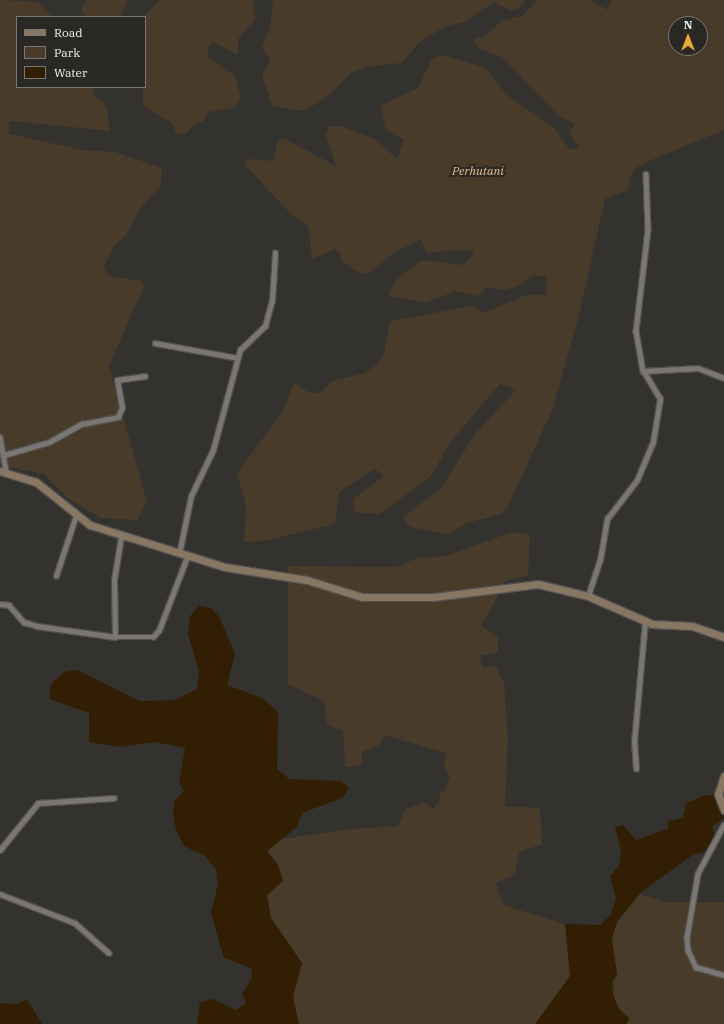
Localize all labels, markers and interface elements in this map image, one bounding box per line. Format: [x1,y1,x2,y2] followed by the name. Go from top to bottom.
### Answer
[16,16,146,88] legend
[668,16,708,56] north arrow
[684,18,692,32] text: N
[54,25,83,40] text: Road
[54,45,80,60] text: Park
[54,65,87,80] text: Water
[452,164,504,178] park label: Perhutani

